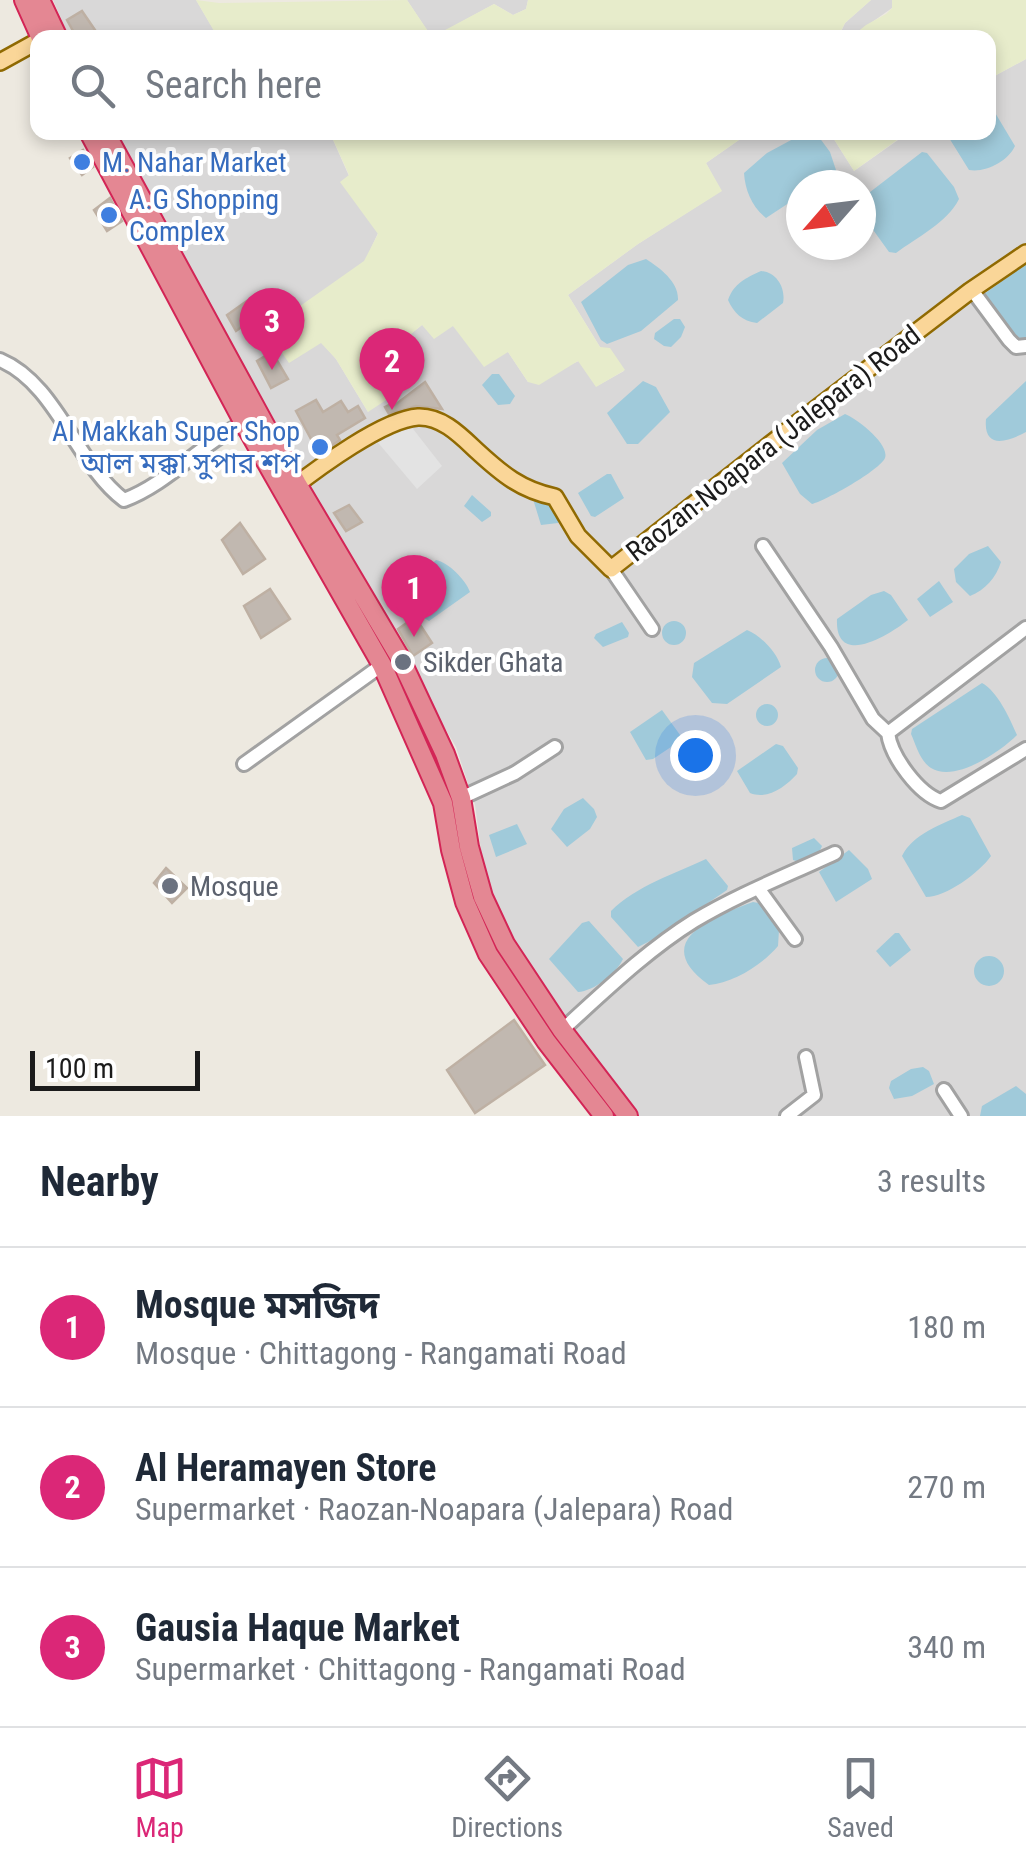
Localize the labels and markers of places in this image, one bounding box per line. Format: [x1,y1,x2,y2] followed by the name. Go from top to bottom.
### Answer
[102,146,286,179] place label: M. Nahar Market
[71,151,93,173] marker: M. Nahar Market
[129,183,279,248] place label: A.G Shopping Complex
[98,204,120,226] marker: A.G Shopping Complex
[240,288,304,370] pin: 3
[360,328,424,410] pin: 2
[52,415,301,480] place label: Al Makkah Super Shop আল মক্কা সুপার শপ
[309,436,331,458] marker: Al Makkah Super Shop আল মক্কা সুপার শপ
[382,554,446,637] pin: 1
[423,646,563,679] place label: Sikder Ghata
[392,651,414,673] marker: Sikder Ghata
[190,870,279,903] place label: Mosque
[159,875,181,897] marker: Mosque

